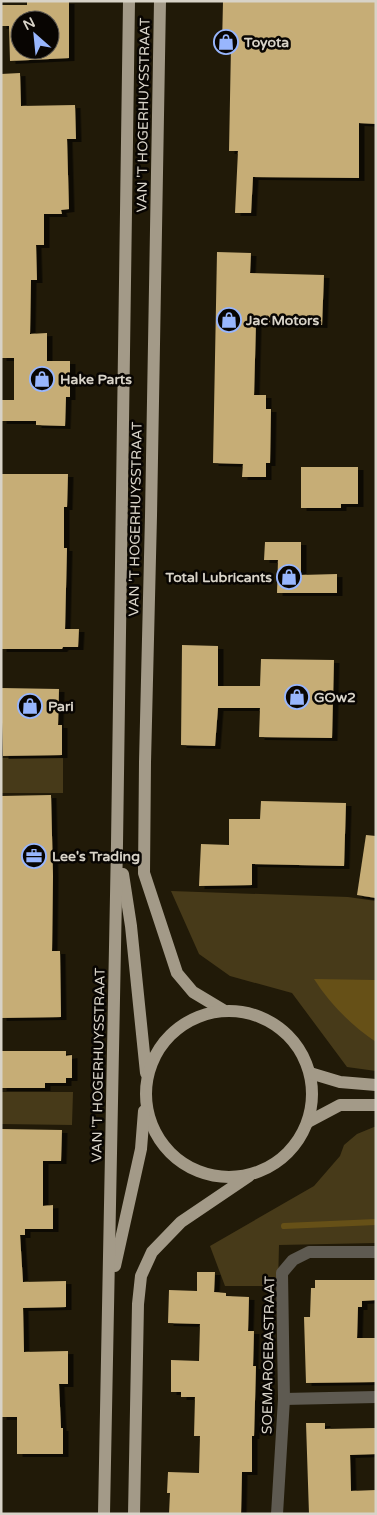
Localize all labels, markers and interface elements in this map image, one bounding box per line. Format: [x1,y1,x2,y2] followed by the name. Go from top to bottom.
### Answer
[10,10,60,60] north arrow
[20,14,38,34] text: N
[133,17,154,212] street label: VAN 'T HOGERHUYSSTRAAT
[213,29,239,55] shop icon: Toyota
[243,34,289,51] place label: Toyota
[216,307,242,333] shop icon: Jac Motors
[245,312,319,329] place label: Jac Motors
[29,366,55,392] shop icon: Hake Parts
[60,371,132,388] place label: Hake Parts
[125,421,146,616] street label: VAN 'T HOGERHUYSSTRAAT
[276,564,302,590] shop icon: Total Lubricants
[165,569,272,586] place label: Total Lubricants
[284,684,310,710] shop icon: GOw2
[314,689,356,706] place label: GOw2
[17,693,43,719] shop icon: Pari
[48,698,74,715] place label: Pari
[21,843,47,869] office icon: Lee's Trading
[52,848,140,865] place label: Lee's Trading
[88,967,109,1162] street label: VAN 'T HOGERHUYSSTRAAT
[259,1275,278,1434] street label: SOEMAROEBASTRAAT

